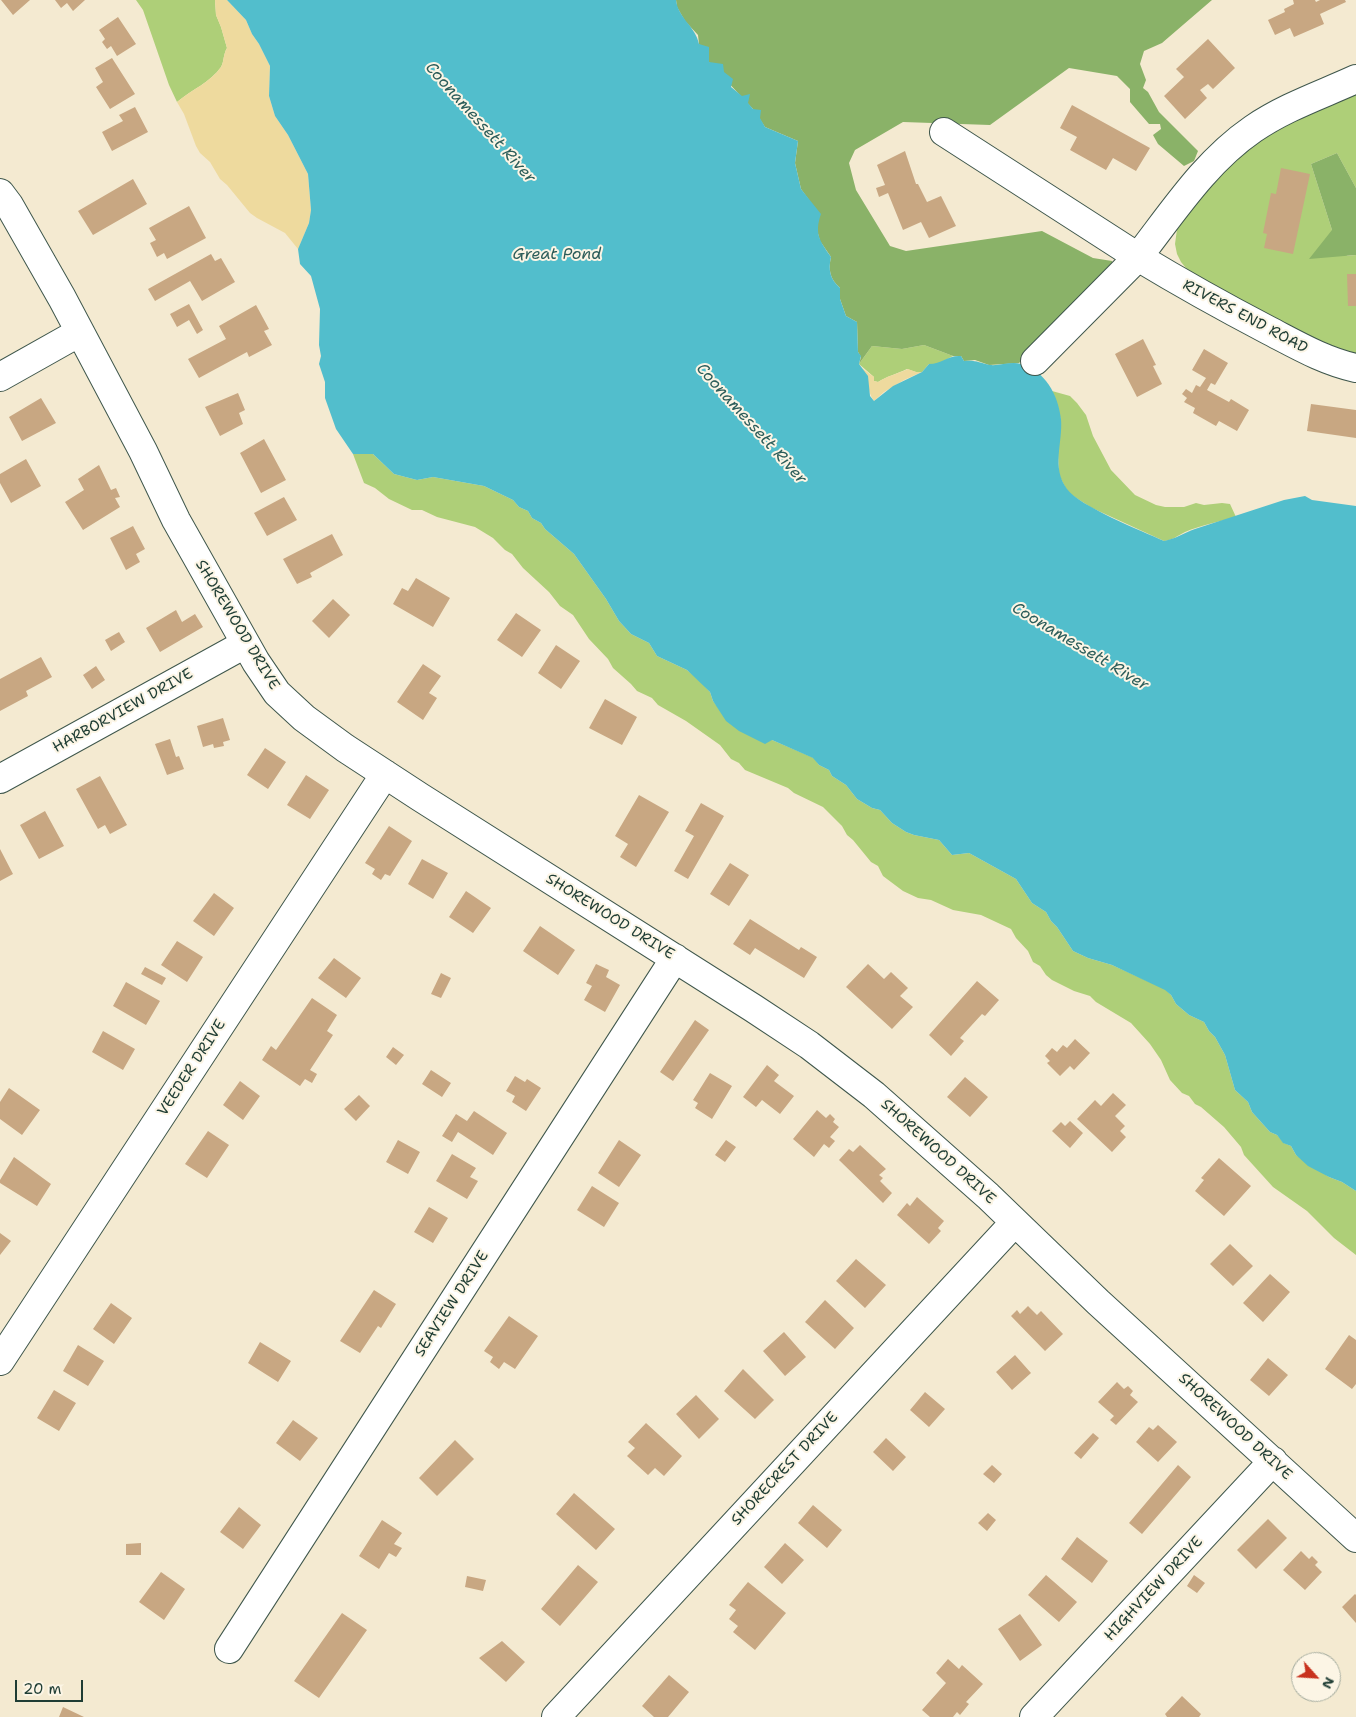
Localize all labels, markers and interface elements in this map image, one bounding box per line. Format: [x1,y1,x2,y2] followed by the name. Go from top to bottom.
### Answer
[421,59,539,187] water label: Coonamessett River
[512,245,602,265] water label: Great Pond
[1179,276,1311,358] street label: RIVERS END ROAD
[692,360,810,488] water label: Coonamessett River
[191,557,283,693] street label: SHOREWOOD DRIVE
[1008,599,1152,695] water label: Coonamessett River
[50,665,196,757] street label: HARBORVIEW DRIVE
[542,870,678,964] street label: SHOREWOOD DRIVE
[154,1016,230,1120] street label: VEEDER DRIVE
[877,1096,999,1208] street label: SHOREWOOD DRIVE
[411,1248,493,1360] street label: SEAVIEW DRIVE
[1175,1370,1295,1484] street label: SHOREWOOD DRIVE
[728,1409,842,1529] street label: SHORECREST DRIVE
[1101,1533,1207,1645] street label: HIGHVIEW DRIVE
[1291,1652,1341,1702] north arrow
[18,1670,85,1702] scale bar
[1318,1674,1339,1692] text: N
[23,1679,62,1699] text: 20 m

